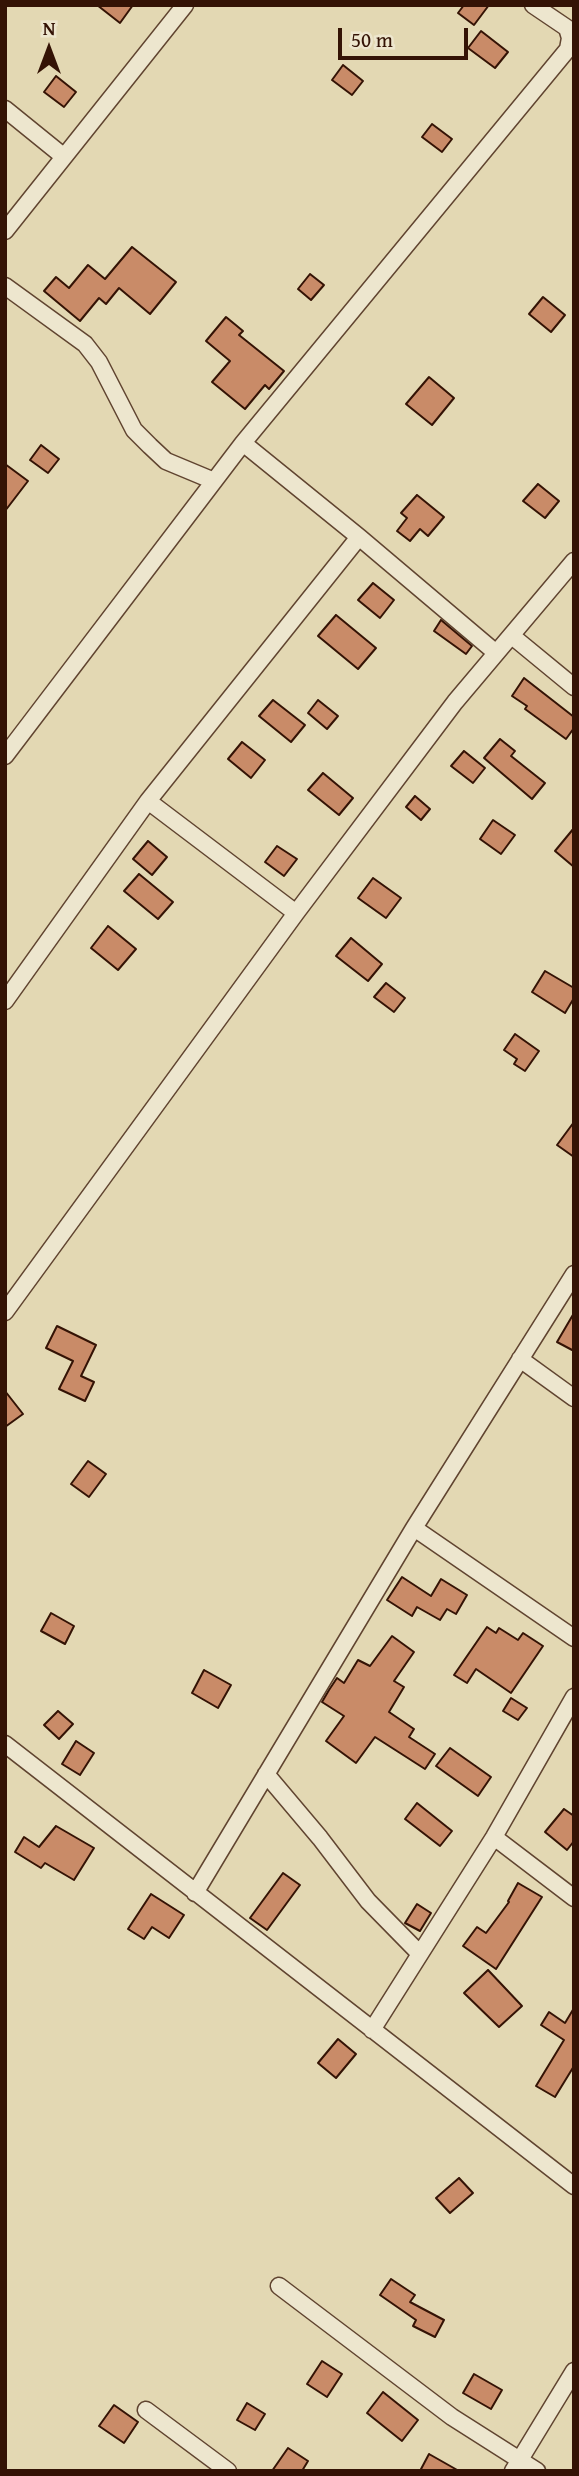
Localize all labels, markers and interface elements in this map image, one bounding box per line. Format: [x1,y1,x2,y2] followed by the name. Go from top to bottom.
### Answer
[14,14,84,84] north arrow
[43,14,55,42] text: N
[341,14,470,58] scale bar
[351,24,393,55] text: 50 m

